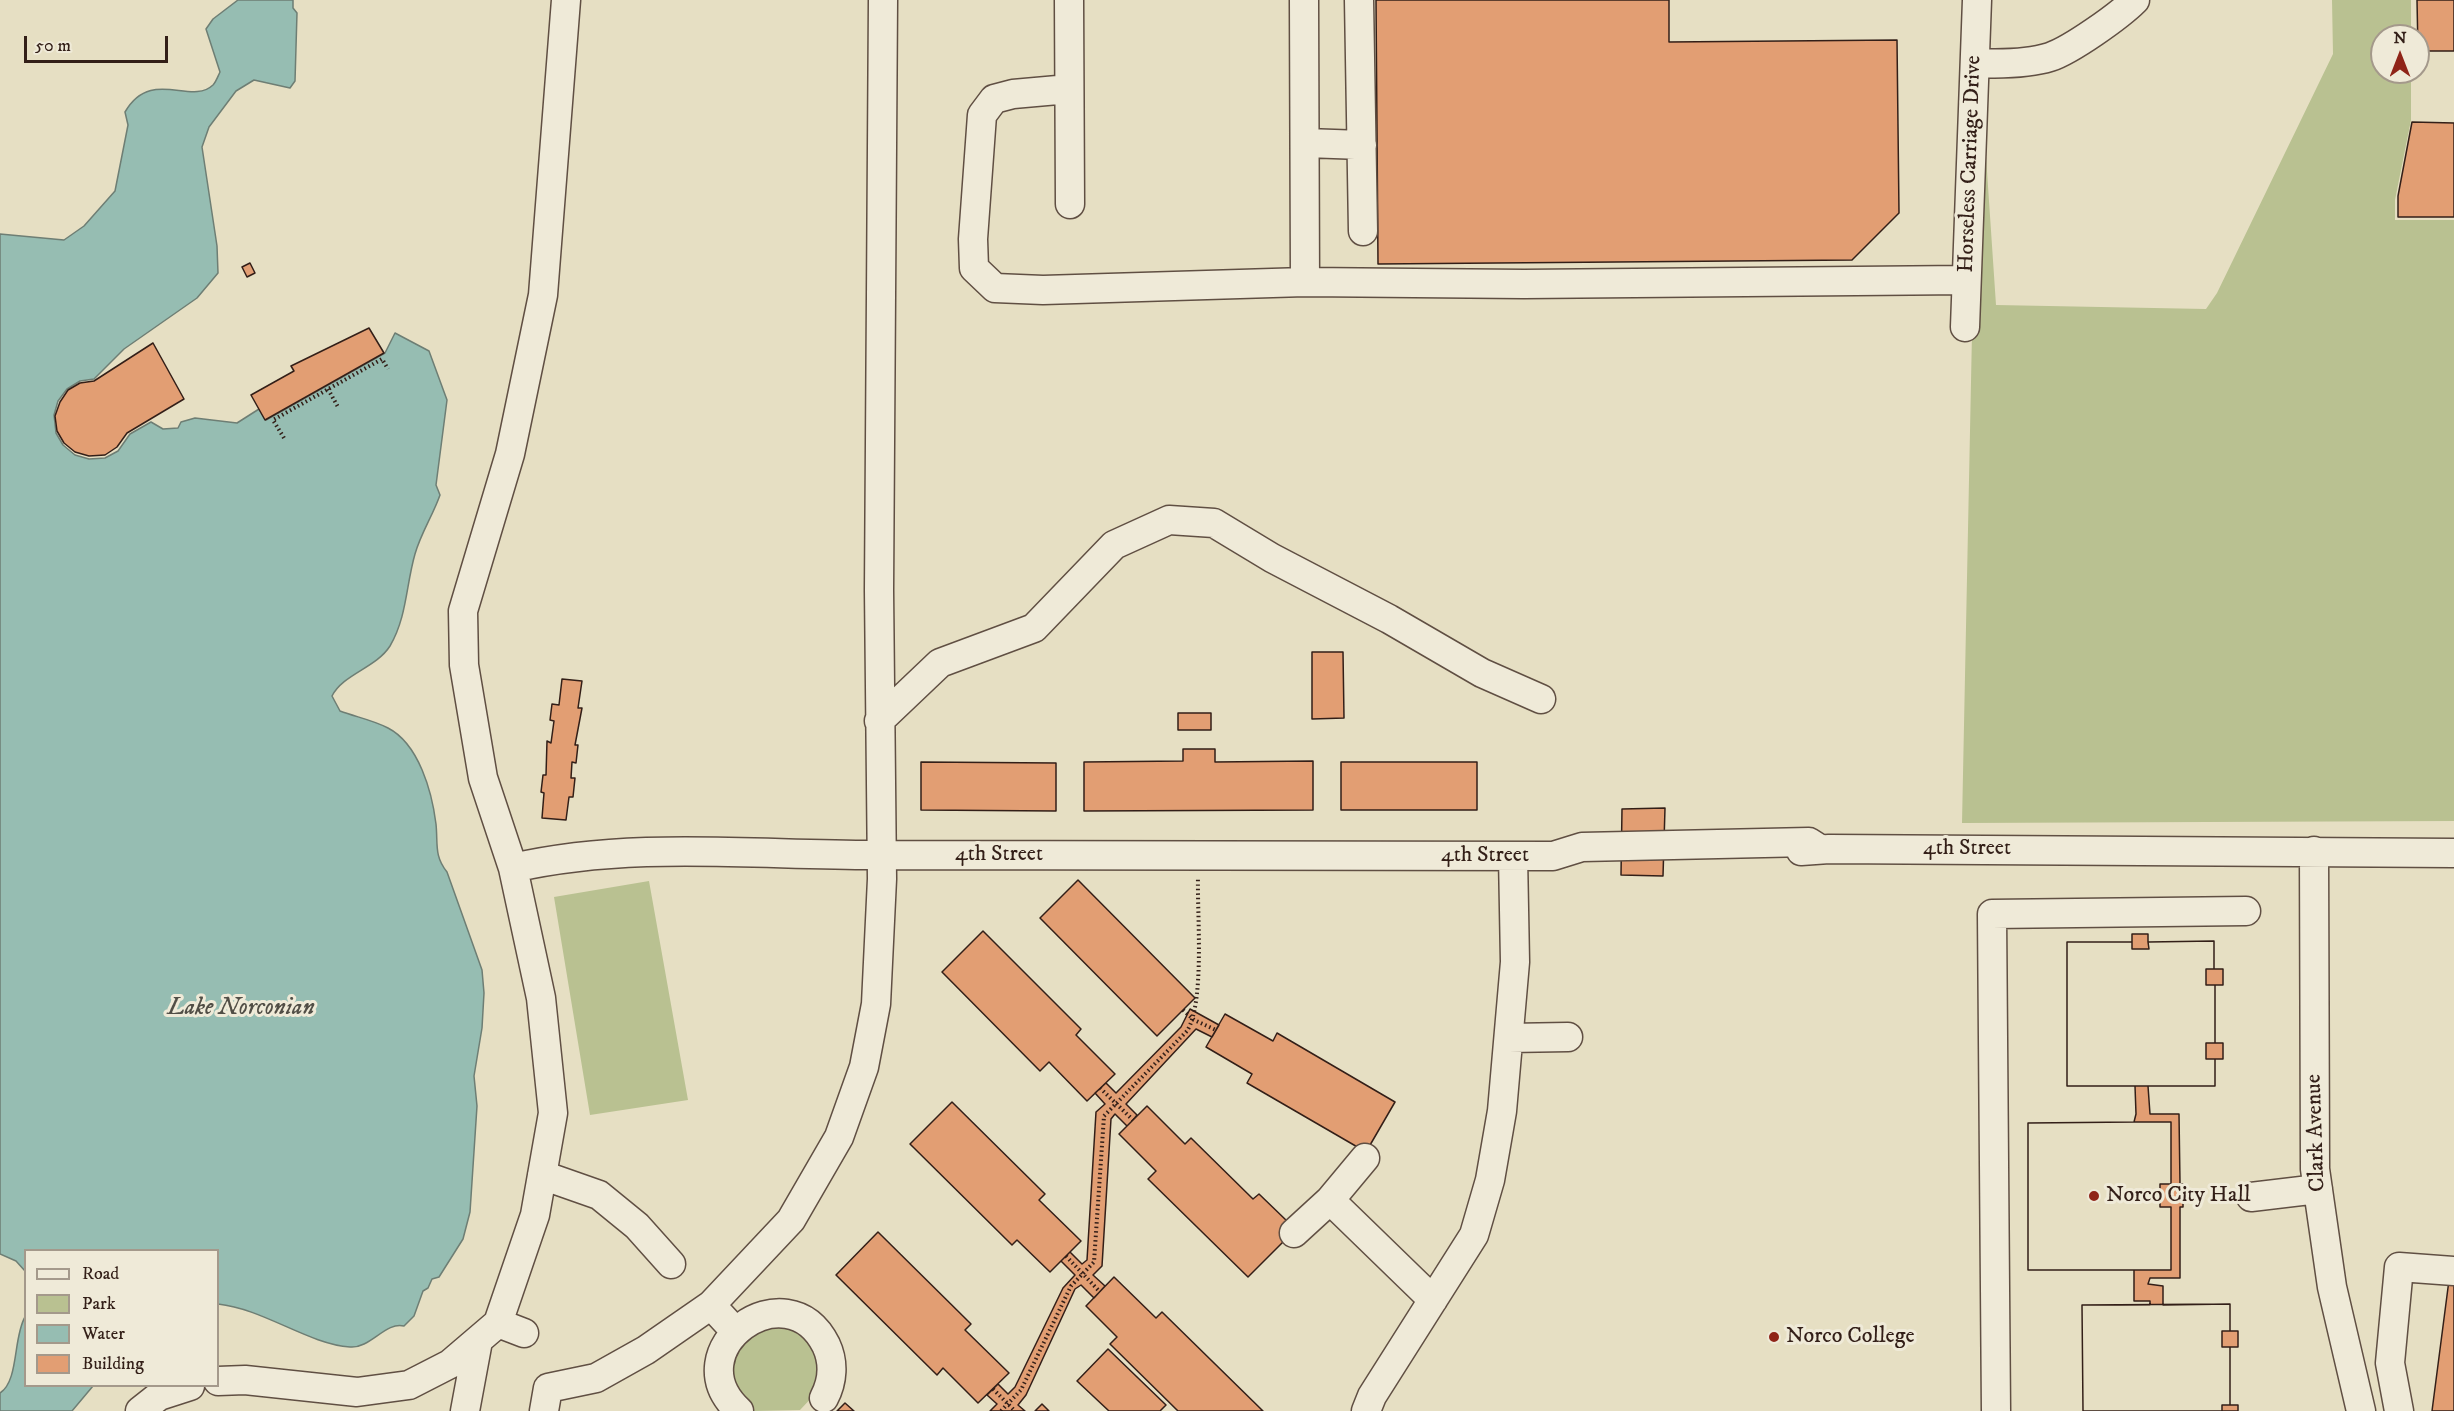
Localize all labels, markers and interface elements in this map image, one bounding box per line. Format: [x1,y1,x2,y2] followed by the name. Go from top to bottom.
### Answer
[27,24,171,62] scale bar
[2370,24,2430,84] north arrow
[2393,28,2407,48] text: N
[35,35,71,57] text: 50 m
[1954,55,1988,273] street label: Horseless Carriage Drive
[1923,836,2011,862] street label: 4th Street
[955,842,1043,868] street label: 4th Street
[1441,843,1529,869] street label: 4th Street
[167,995,315,1023] water label: Lake Norconian
[2302,1074,2332,1192] street label: Clark Avenue
[2106,1183,2251,1209] place label: Norco City Hall
[2087,1189,2101,1203] marker: Norco City Hall
[24,1249,219,1387] legend
[82,1263,119,1285] text: Road
[82,1293,116,1315] text: Park
[82,1323,125,1345] text: Water
[1786,1324,1915,1350] place label: Norco College
[1767,1330,1781,1344] marker: Norco College
[82,1353,144,1375] text: Building

